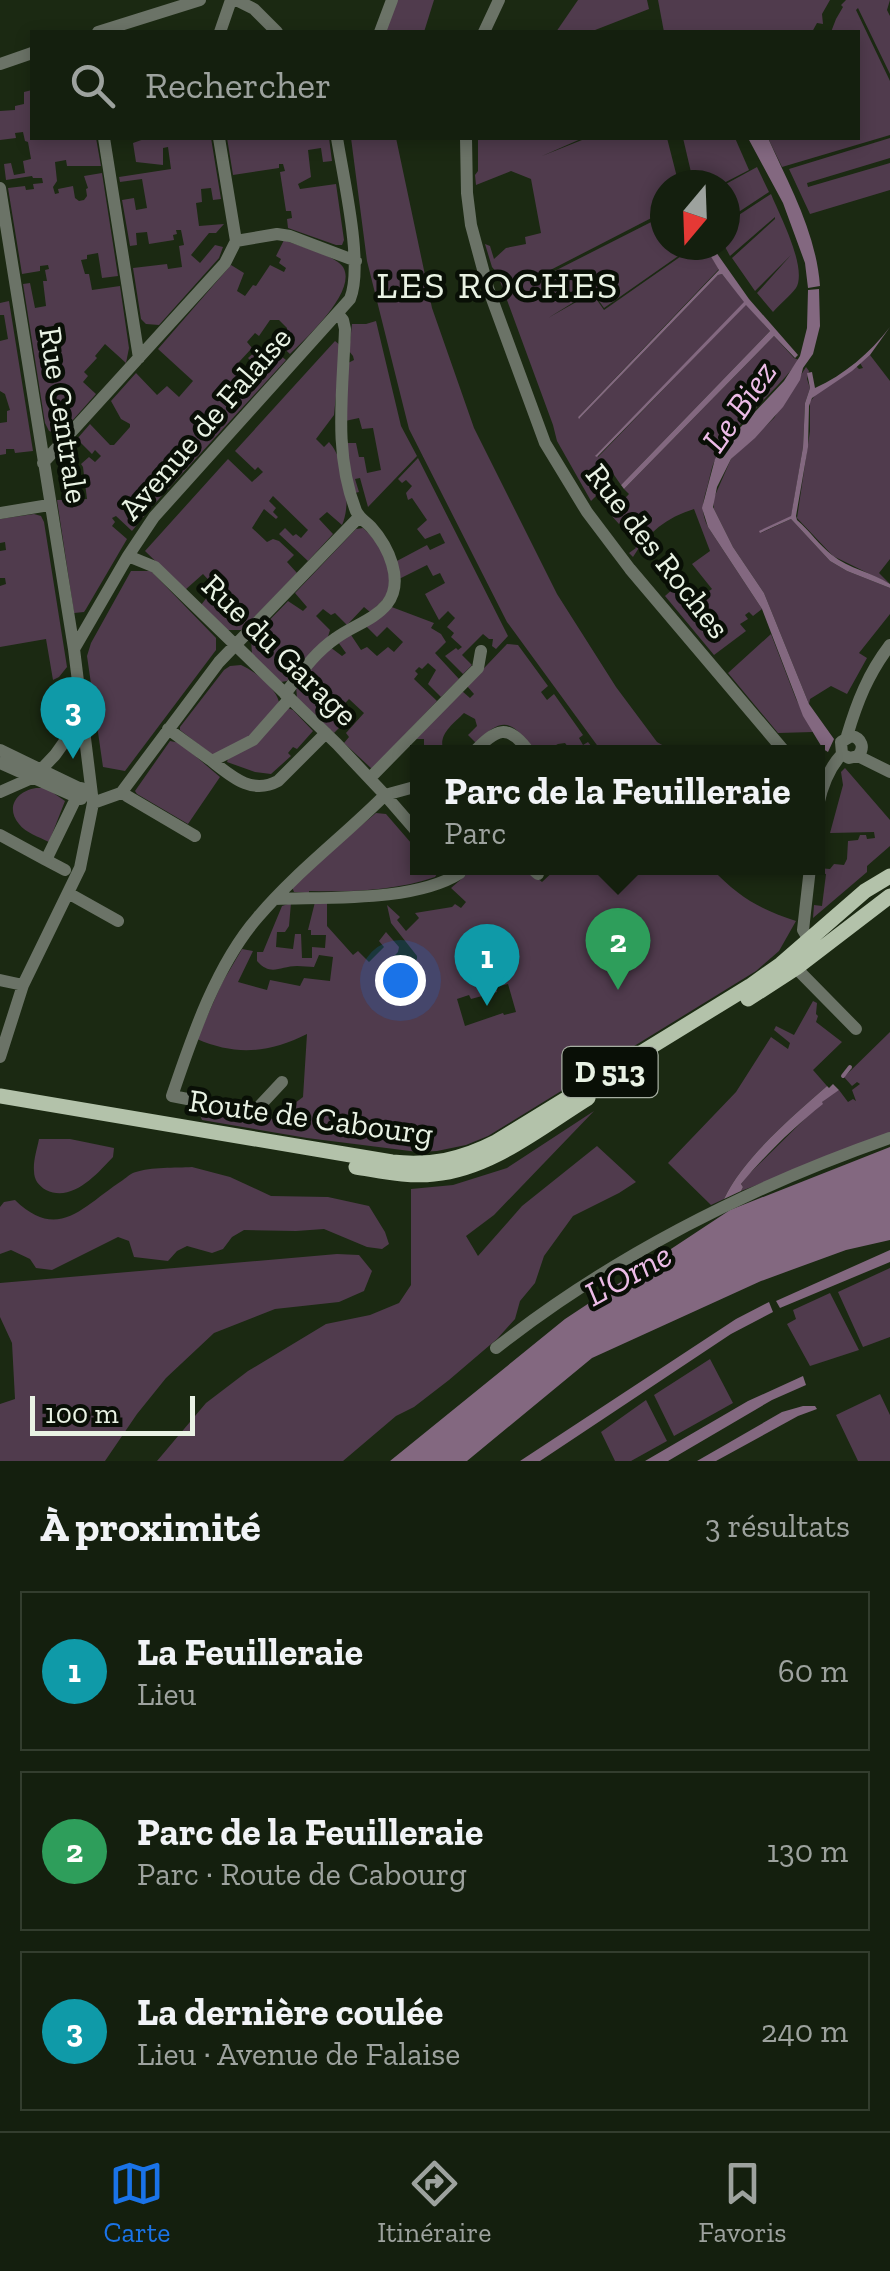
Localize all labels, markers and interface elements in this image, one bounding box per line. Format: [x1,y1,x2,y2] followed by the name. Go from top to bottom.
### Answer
[30,30,860,140] search box
[65,58,120,113] icon: search
[145,62,331,108] text: Rechercher
[650,170,740,260] north arrow
[376,262,620,308] district label: LES ROCHES
[111,319,299,527] street label: Avenue de Falaise
[31,324,97,506] street label: Rue Centrale
[693,352,785,460] water label: Le Biez
[578,456,738,646] street label: Rue des Roches
[194,566,366,734] street label: Rue du Garage
[40,676,106,759] pin: 3
[410,745,825,875] popup
[444,768,791,814] text: Parc de la Feuilleraie
[444,814,506,852] text: Parc
[586,908,650,990] pin: 2
[454,924,520,1006] pin: 1
[375,955,426,1006] your location
[562,1047,658,1097] road number: D 513
[186,1081,436,1153] street label: Route de Cabourg
[577,1233,679,1315] water label: L'Orne
[30,1391,195,1436] scale bar
[45,1397,119,1430] text: 100 m
[40,1501,261,1552] text: À proximité
[705,1507,850,1545] text: 3 résultats
[137,1629,363,1675] text: La Feuilleraie
[68,1652,81,1690] text: 1
[778,1652,848,1690] text: 60 m
[137,1675,196,1713] text: Lieu
[137,1809,483,1855] text: Parc de la Feuilleraie
[66,1832,83,1870] text: 2
[767,1832,848,1870] text: 130 m
[137,1855,467,1893] text: Parc · Route de Cabourg
[137,1989,443,2035] text: La dernière coulée
[66,2012,83,2050] text: 3
[761,2012,848,2050] text: 240 m
[137,2035,460,2073] text: Lieu · Avenue de Falaise
[103,2156,170,2249] tab: Carte
[377,2156,491,2249] tab: Itinéraire
[698,2156,787,2249] tab: Favoris

